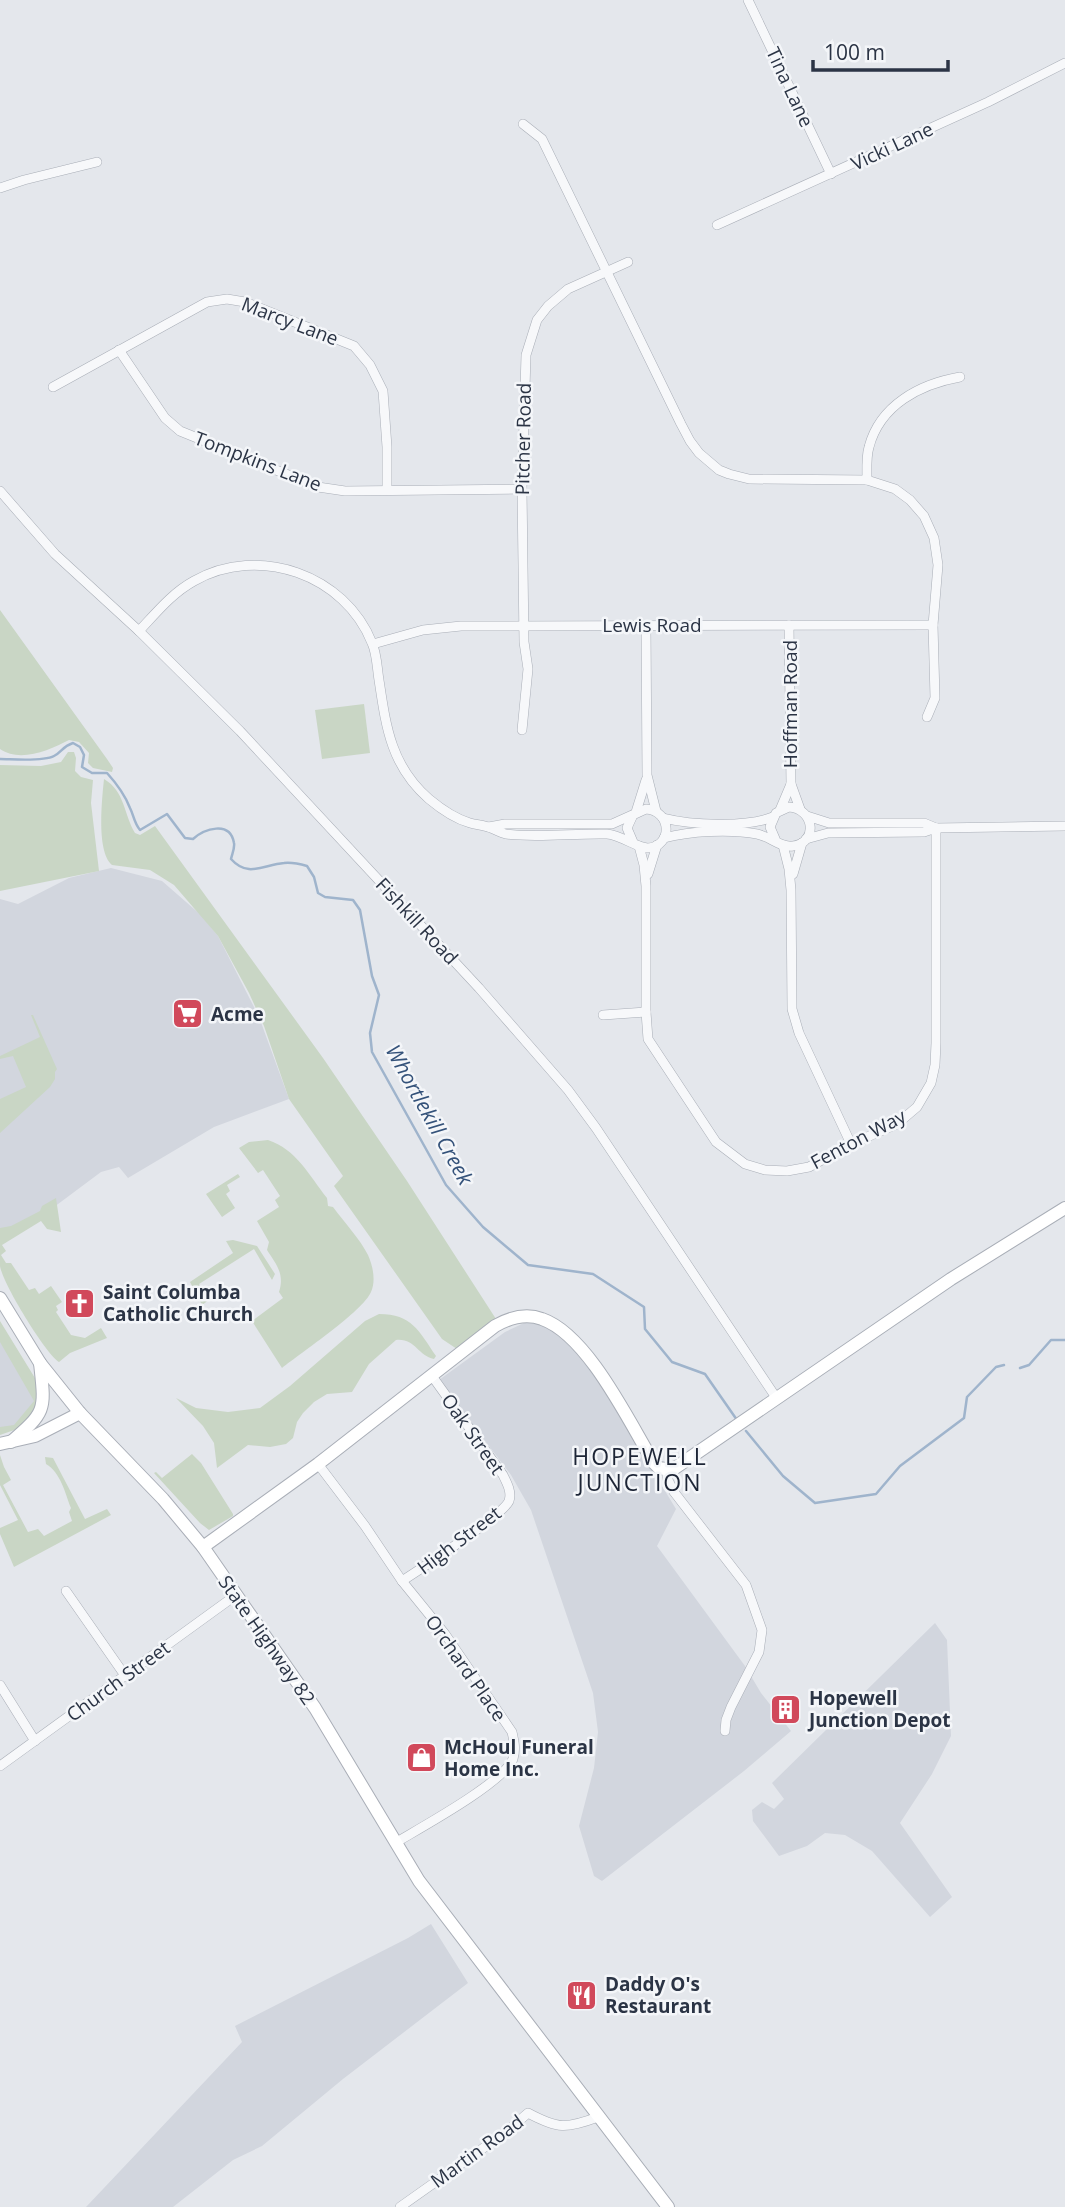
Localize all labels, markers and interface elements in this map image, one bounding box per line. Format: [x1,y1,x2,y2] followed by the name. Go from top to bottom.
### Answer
[813,28,948,72] scale bar
[824,38,885,66] text: 100 m
[760,43,820,131] street label: Tina Lane
[847,116,937,176] street label: Vicki Lane
[238,291,342,351] street label: Marcy Lane
[509,383,537,495] street label: Pitcher Road
[191,425,325,497] street label: Tompkins Lane
[602,612,702,638] street label: Lewis Road
[777,640,803,768] street label: Hoffman Road
[370,872,464,970] street label: Fishkill Road
[171,997,205,1031] supermarket icon: Acme
[211,1001,264,1027] place label: Acme
[380,1039,480,1190] water label: Whortlekill Creek
[806,1103,911,1175] street label: Fenton Way
[103,1279,253,1327] place label: Saint Columba Catholic Church
[63,1286,97,1320] church icon: Saint Columba Catholic Church
[436,1388,511,1480] street label: Oak Street
[572,1440,708,1498] district label: HOPEWELL JUNCTION
[412,1500,506,1580] street label: High Street
[213,1570,321,1710] street label: State Highway 82
[420,1609,512,1727] street label: Orchard Place
[61,1635,175,1727] street label: Church Street
[807,1685,951,1733] place label: Hopewell Junction Depot
[769,1692,803,1726] building icon: Hopewell Junction Depot
[444,1734,594,1782] place label: McHoul Funeral Home Inc.
[404,1741,438,1775] shop icon: McHoul Funeral Home Inc.
[605,1971,711,2019] place label: Daddy O's Restaurant
[565,1978,599,2012] restaurant icon: Daddy O's Restaurant
[425,2108,529,2194] street label: Martin Road

